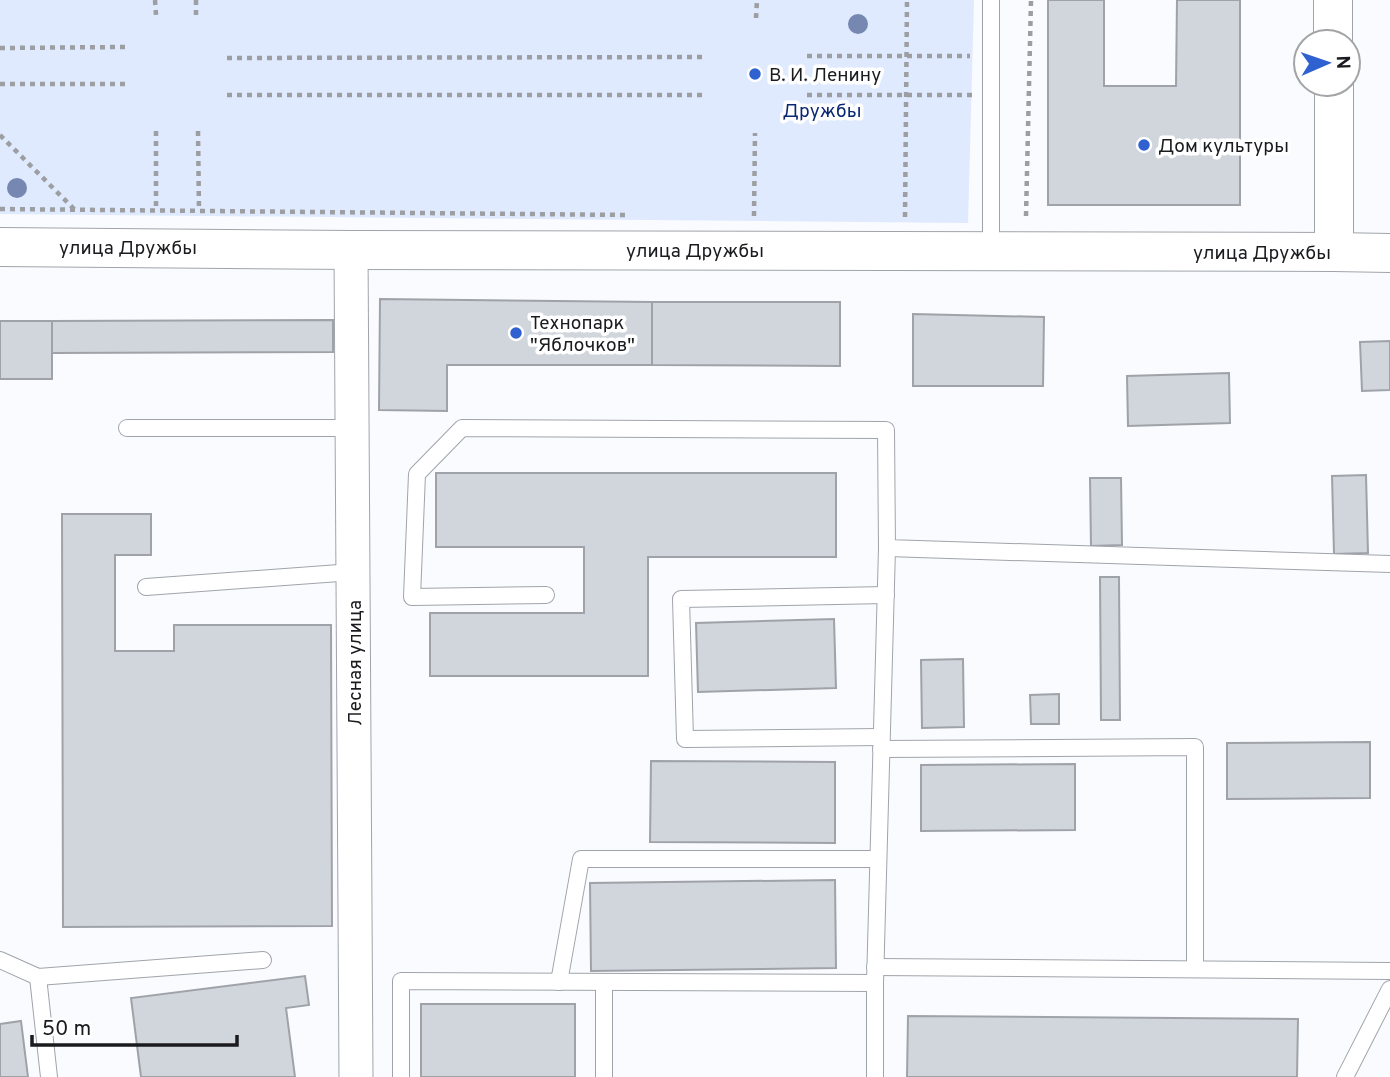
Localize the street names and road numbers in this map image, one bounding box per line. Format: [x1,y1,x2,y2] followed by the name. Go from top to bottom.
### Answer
[59,237,197,261] street label: улица Дружбы
[626,240,764,264] street label: улица Дружбы
[1193,242,1331,266] street label: улица Дружбы
[344,600,368,726] street label: Лесная улица

